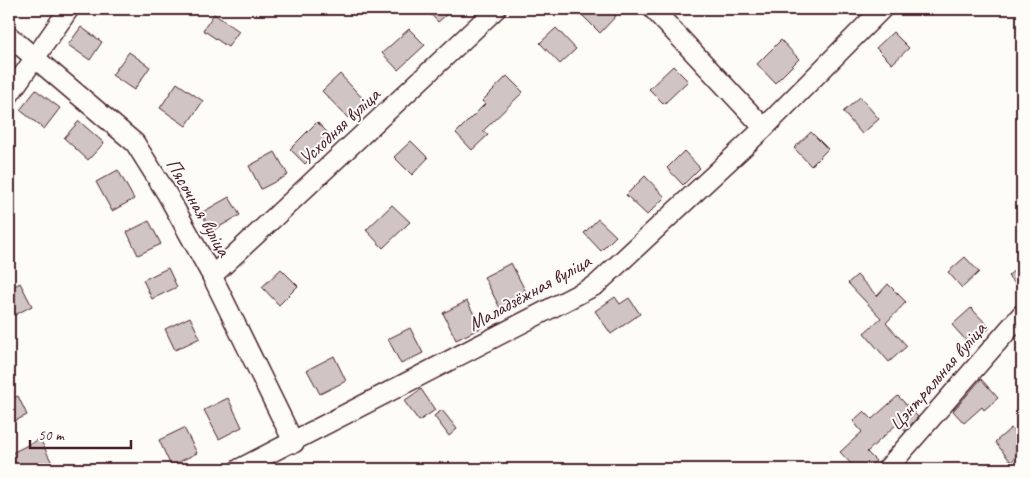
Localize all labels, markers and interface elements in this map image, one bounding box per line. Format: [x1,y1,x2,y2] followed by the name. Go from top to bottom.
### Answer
[293,82,386,170] street label: Усходняя вуліца
[160,154,237,262] street label: Пясочная вуліца
[463,248,596,336] street label: Маладзёжная вуліца
[883,316,992,436] street label: Цэнтральная вуліца
[30,418,131,450] scale bar
[38,426,65,445] text: 50 m

